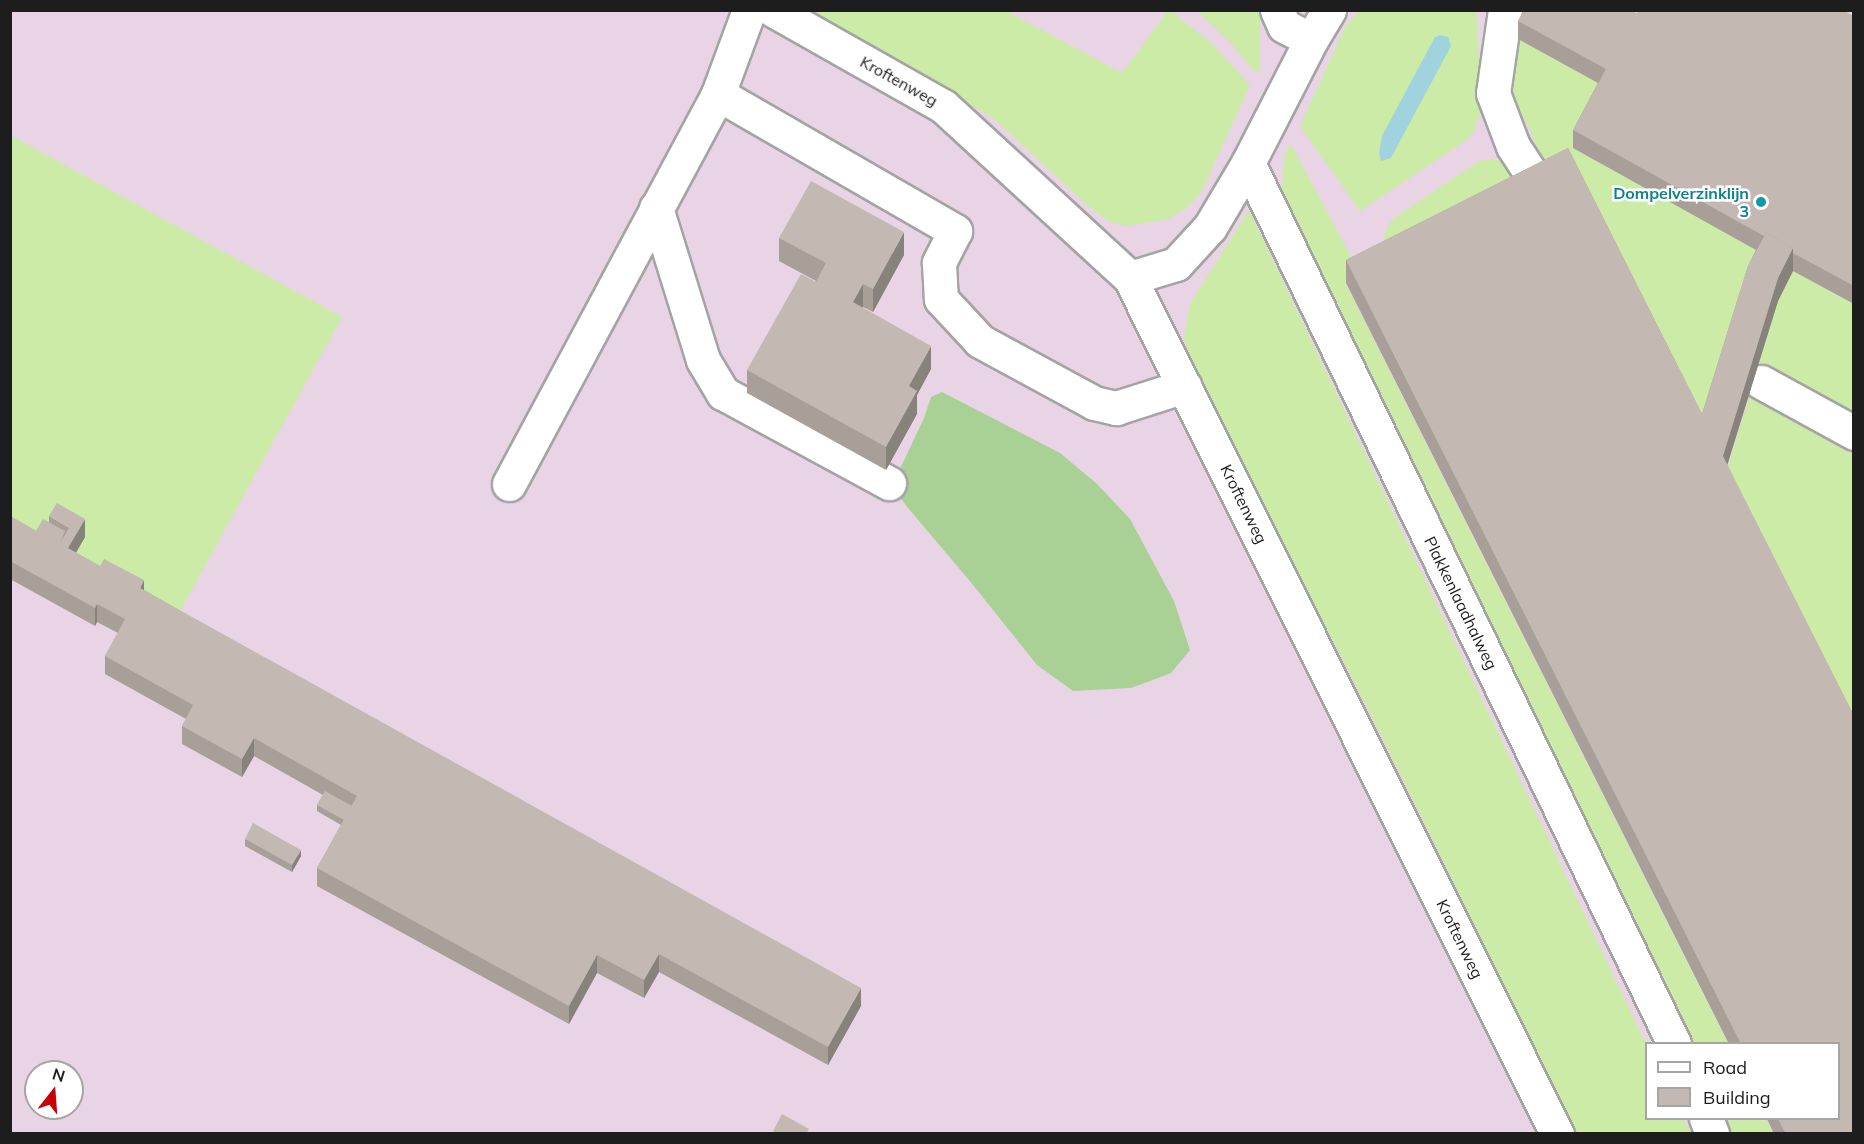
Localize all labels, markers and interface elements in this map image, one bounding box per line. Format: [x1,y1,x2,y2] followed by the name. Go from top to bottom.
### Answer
[857,52,941,110] street label: Kroftenweg
[1613,183,1749,221] place label: Dompelverzinklijn 3
[1754,195,1768,209] marker: Dompelverzinklijn 3
[1217,461,1271,547] street label: Kroftenweg
[1420,533,1502,673] street label: Plakkenlaadhalweg
[1433,896,1487,982] street label: Kroftenweg
[1645,1042,1840,1120] legend
[1703,1056,1747,1079] text: Road
[24,1060,84,1120] north arrow
[50,1063,67,1086] text: N
[1703,1086,1771,1109] text: Building

